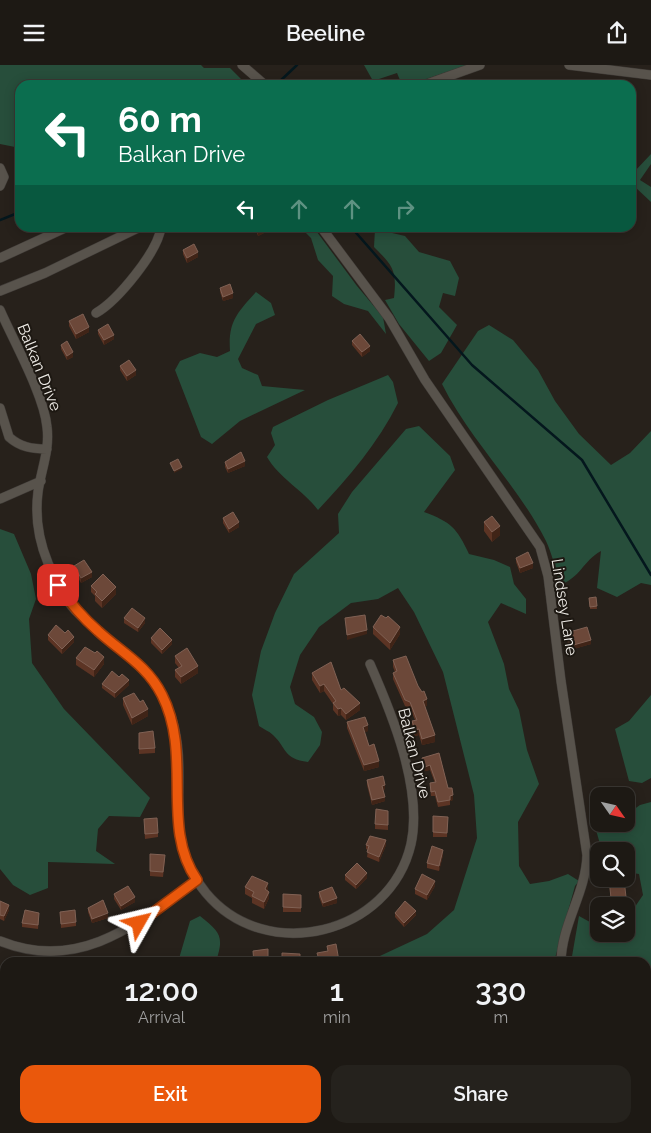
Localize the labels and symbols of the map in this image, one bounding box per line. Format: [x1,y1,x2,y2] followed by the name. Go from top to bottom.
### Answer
[13,321,66,414] street label: Balkan Drive
[547,557,582,657] street label: Lindsey Lane
[37,564,79,606] pin
[394,706,435,800] street label: Balkan Drive
[590,787,635,833] north arrow
[112,896,164,948] position arrow

